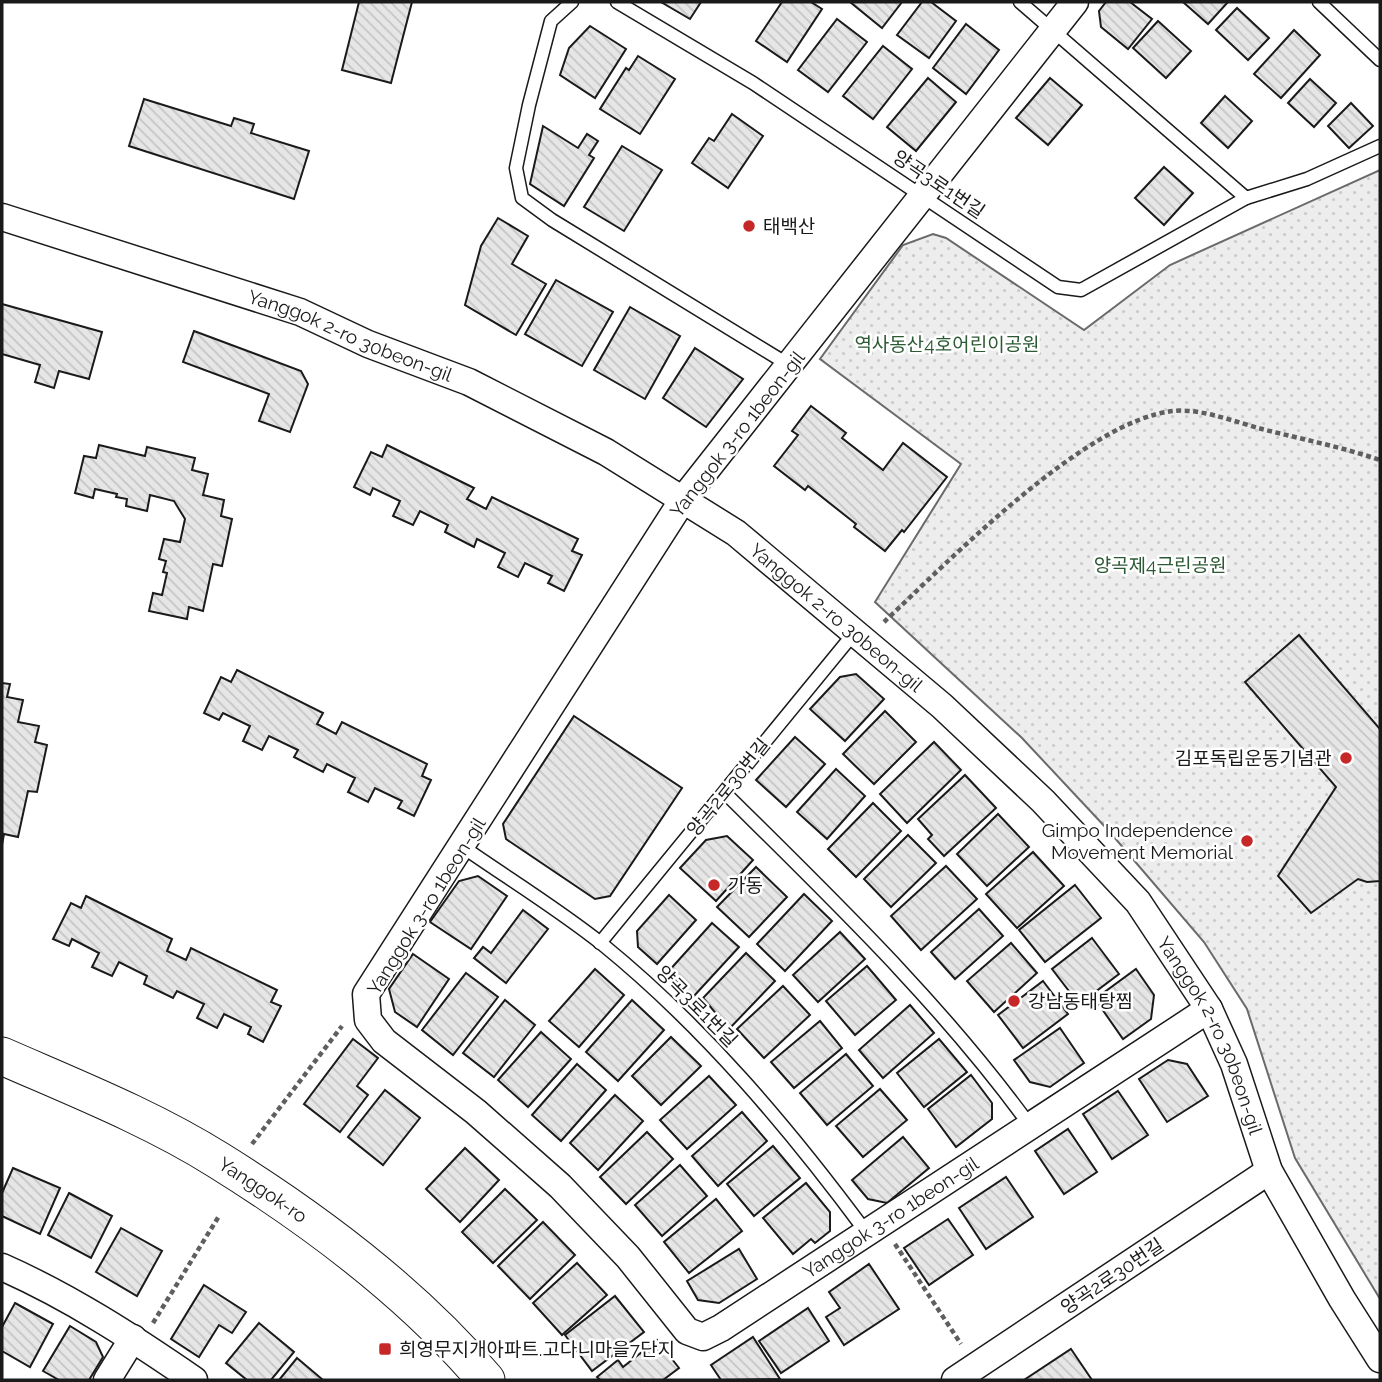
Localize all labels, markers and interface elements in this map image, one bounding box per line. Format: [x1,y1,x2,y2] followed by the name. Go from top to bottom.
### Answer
[889,145,989,223] street label: 양곡3로1번길
[763,215,815,237] place label: 태백산
[741,218,757,234] marker: 태백산
[245,285,456,386] street label: Yanggok 2-ro 30beon-gil
[854,333,1040,355] park label: 역사동산4호어린이공원
[665,346,809,522] street label: Yanggok 3-ro 1beon-gil
[746,539,928,697] street label: Yanggok 2-ro 30beon-gil
[1094,554,1226,576] park label: 양곡제4근린공원
[682,734,774,840] street label: 양곡2로30번길
[1175,747,1332,769] place label: 김포독립운동기념관
[1338,750,1354,766] marker: 김포독립운동기념관
[362,813,490,999] street label: Yanggok 3-ro 1beon-gil
[1042,819,1234,863] place label: Gimpo Independence Movement Memorial
[1239,833,1255,849] marker: Gimpo Independence Movement Memorial
[728,874,763,896] place label: 가동
[706,877,722,893] marker: 가동
[1153,932,1267,1138] street label: Yanggok 2-ro 30beon-gil
[652,961,742,1051] street label: 양곡3로1번길
[1028,990,1133,1012] place label: 강남동태탕찜
[1006,993,1022,1009] marker: 강남동태탕찜
[799,1151,983,1283] street label: Yanggok 3-ro 1beon-gil
[215,1152,312,1227] street label: Yanggok-ro
[1056,1234,1168,1318] street label: 양곡2로30번길
[399,1338,675,1360] place label: 희영무지개아파트.고다니마을7단지
[377,1341,393,1357] marker: 희영무지개아파트.고다니마을7단지

